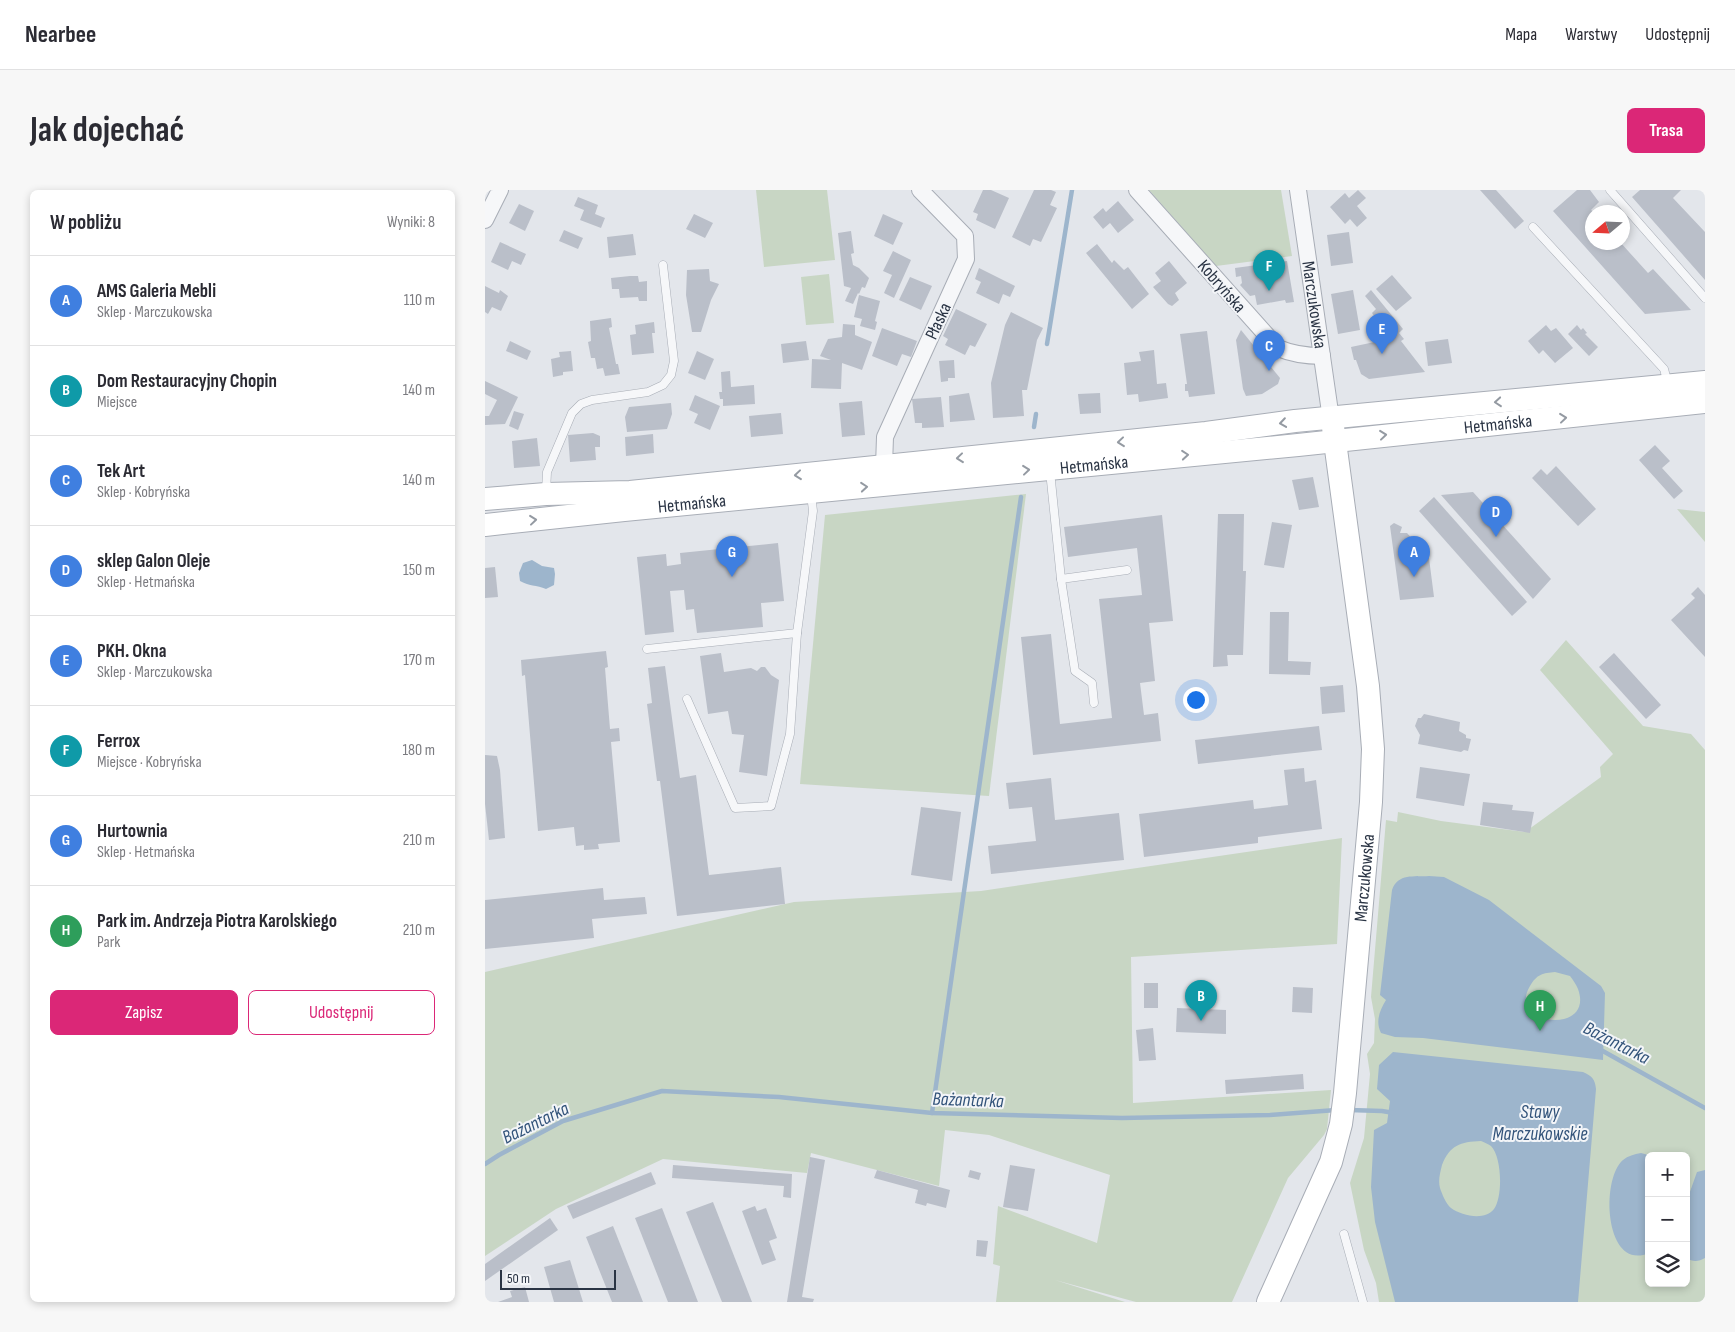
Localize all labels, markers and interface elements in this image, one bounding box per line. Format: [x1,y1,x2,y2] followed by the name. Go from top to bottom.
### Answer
[25,20,96,49] text: Nearbee
[1505,24,1537,45] text: Mapa
[1565,24,1617,45] text: Warstwy
[1645,24,1710,45] text: Udostępnij
[1627,108,1705,153] button: Trasa
[30,109,184,152] text: Jak dojechać
[1585,205,1630,250] north arrow
[50,210,121,235] text: W pobliżu
[387,213,435,232] text: Wyniki: 8
[1253,250,1285,291] pin: F
[1193,256,1250,317] street label: Kobryńska
[1297,260,1331,350] street label: Marczukowska
[97,280,216,303] text: AMS Galeria Mebli
[62,291,70,310] text: A
[404,291,435,310] text: 110 m
[921,299,956,343] street label: Płaska
[97,303,212,322] text: Sklep · Marczukowska
[1366,313,1398,354] pin: E
[1253,330,1285,371] pin: C
[97,370,277,393] text: Dom Restauracyjny Chopin
[62,381,70,400] text: B
[403,381,435,400] text: 140 m
[97,393,137,412] text: Miejsce
[1493,397,1501,408] one-way arrow
[1463,410,1533,438] street label: Hetmańska
[1559,413,1567,424] one-way arrow
[1278,417,1286,428] one-way arrow
[1380,430,1388,441] one-way arrow
[1117,436,1125,447] one-way arrow
[1182,450,1190,461] one-way arrow
[1059,451,1129,479] street label: Hetmańska
[955,453,963,464] one-way arrow
[97,460,145,483] text: Tek Art
[1022,465,1030,476] one-way arrow
[794,469,802,480] one-way arrow
[62,471,70,490] text: C
[403,471,435,490] text: 140 m
[860,482,868,493] one-way arrow
[97,483,190,502] text: Sklep · Kobryńska
[657,490,727,518] street label: Hetmańska
[1480,496,1512,537] pin: D
[530,514,538,525] one-way arrow
[716,536,748,577] pin: G
[1398,536,1430,577] pin: A
[97,550,210,573] text: sklep Galon Oleje
[62,561,70,580] text: D
[403,561,435,580] text: 150 m
[97,573,195,592] text: Sklep · Hetmańska
[97,640,166,663] text: PKH. Okna
[63,651,69,670] text: E
[403,651,435,670] text: 170 m
[97,663,212,682] text: Sklep · Marczukowska
[1183,687,1209,713] your location
[97,730,140,753] text: Ferrox
[63,741,69,760] text: F
[402,741,435,760] text: 180 m
[97,753,202,772] text: Miejsce · Kobryńska
[97,820,168,843] text: Hurtownia
[62,831,70,850] text: G
[403,831,435,850] text: 210 m
[1350,833,1379,923] street label: Marczukowska
[97,843,195,862] text: Sklep · Hetmańska
[97,910,337,933] text: Park im. Andrzeja Piotra Karolskiego
[62,921,70,940] text: H
[403,921,435,940] text: 210 m
[97,933,120,952] text: Park
[1185,980,1217,1021] pin: B
[50,990,238,1035] button: Zapisz
[248,990,435,1035] button: Udostępnij
[1524,990,1556,1031] pin: H
[1579,1017,1654,1070] water label: Bażantarka
[932,1088,1004,1113] water label: Bażantarka
[499,1097,573,1149] water label: Bażantarka
[1492,1101,1588,1146] water label: Stawy Marczukowskie
[1645,1152,1690,1287] map controls
[1645,1152,1690,1197] button: +
[1645,1197,1690,1242] button: −
[1645,1242,1690,1287] button: layers
[500,1267,616,1290] scale bar
[507,1270,530,1287] text: 50 m

